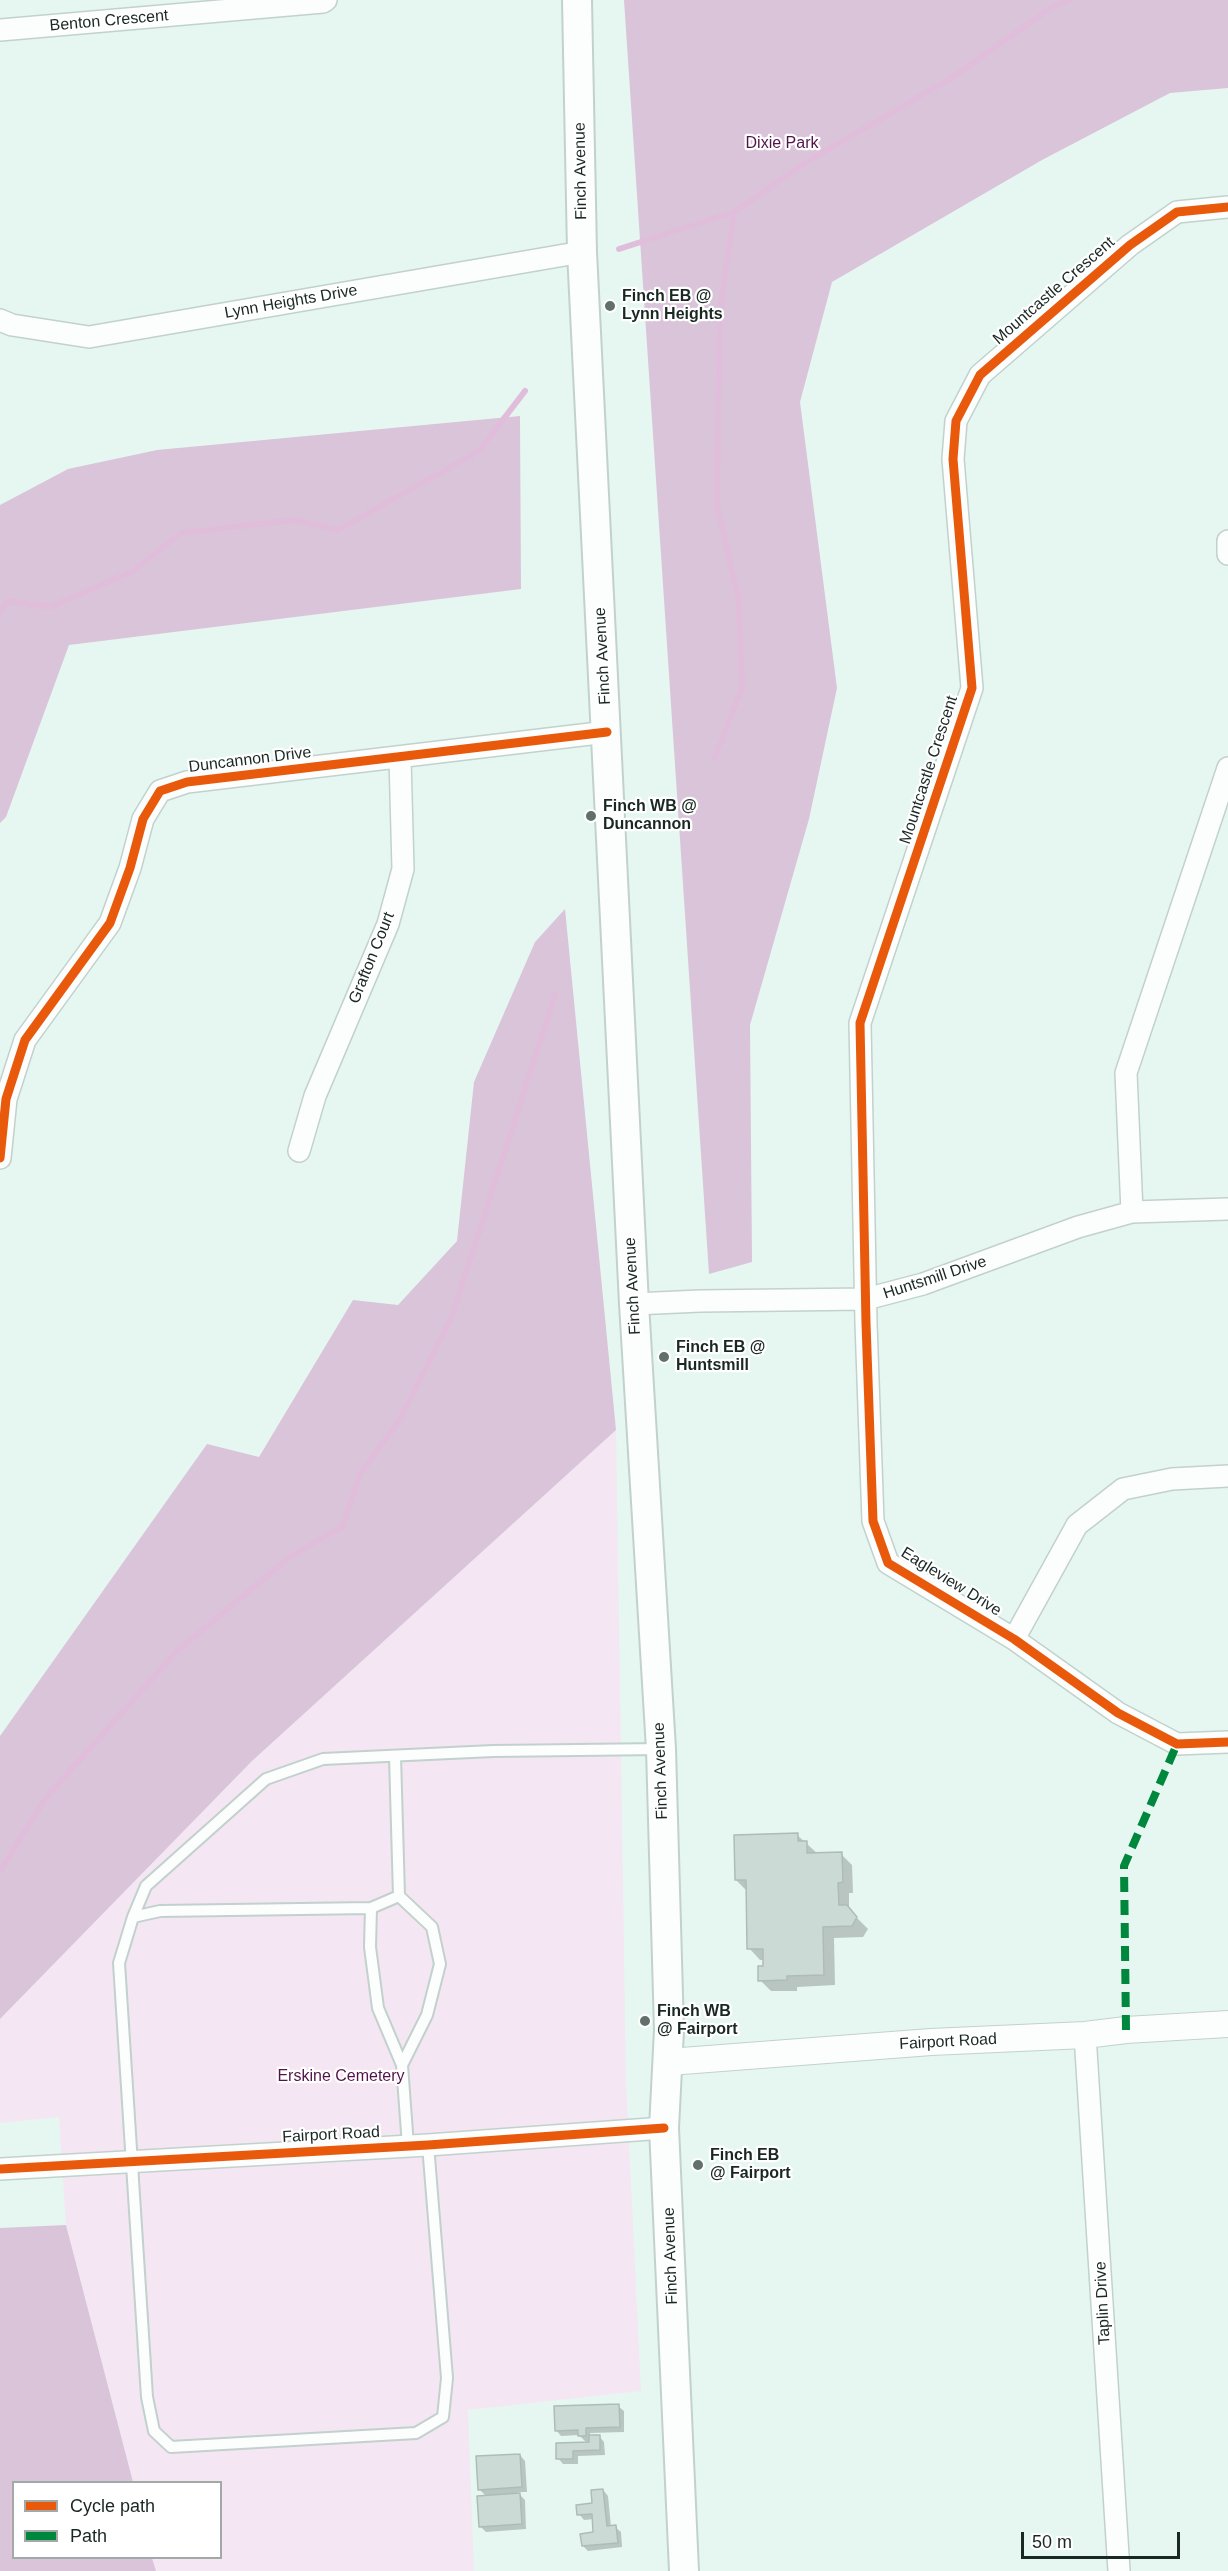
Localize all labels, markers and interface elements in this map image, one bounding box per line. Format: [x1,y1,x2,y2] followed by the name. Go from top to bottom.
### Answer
[49,6,169,36] street label: Benton Crescent
[571,122,591,220] street label: Finch Avenue
[746,134,818,154] park label: Dixie Park
[989,233,1119,349] street label: Mountcastle Crescent
[223,281,359,323] street label: Lynn Heights Drive
[622,287,723,325] place label: Finch EB @ Lynn Heights
[603,299,617,313] marker: Finch EB @ Lynn Heights
[591,607,615,705] street label: Finch Avenue
[896,693,962,847] street label: Mountcastle Crescent
[187,743,313,777] street label: Duncannon Drive
[603,797,697,835] place label: Finch WB @ Duncannon
[584,809,598,823] marker: Finch WB @ Duncannon
[345,909,399,1007] street label: Grafton Court
[621,1237,645,1335] street label: Finch Avenue
[881,1252,989,1304] street label: Huntsmill Drive
[676,1338,765,1376] place label: Finch EB @ Huntsmill
[657,1350,671,1364] marker: Finch EB @ Huntsmill
[897,1543,1005,1621] street label: Eagleview Drive
[650,1722,672,1820] street label: Finch Avenue
[657,2002,737,2040] place label: Finch WB @ Fairport
[638,2014,652,2028] marker: Finch WB @ Fairport
[899,2030,997,2054] street label: Fairport Road
[277,2067,405,2087] park label: Erskine Cemetery
[282,2123,380,2147] street label: Fairport Road
[710,2146,790,2184] place label: Finch EB @ Fairport
[691,2158,705,2172] marker: Finch EB @ Fairport
[660,2207,682,2305] street label: Finch Avenue
[1091,2261,1115,2345] street label: Taplin Drive
[12,2481,222,2559] legend
[70,2496,155,2516] text: Cycle path
[1024,2520,1183,2558] scale bar
[70,2526,107,2546] text: Path
[1032,2532,1072,2552] text: 50 m

